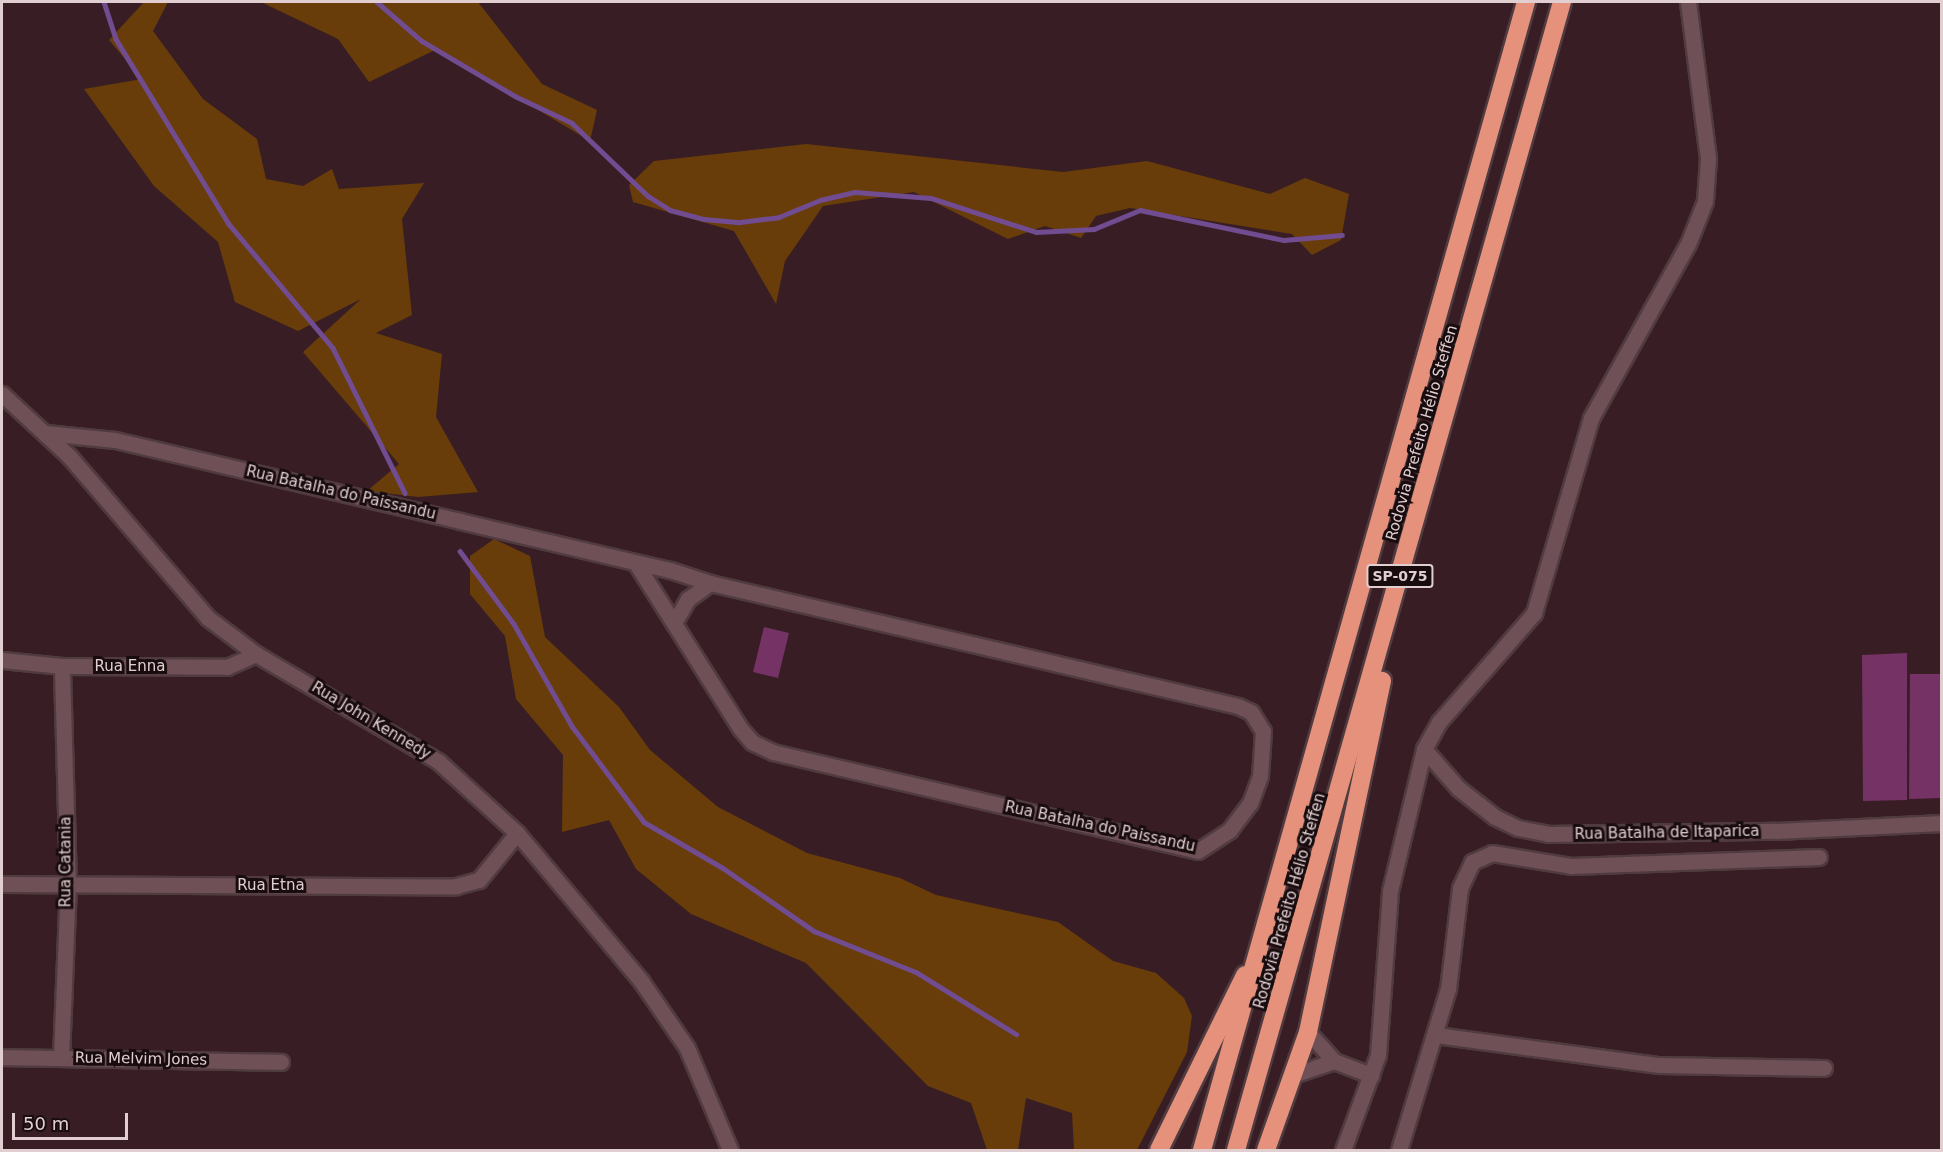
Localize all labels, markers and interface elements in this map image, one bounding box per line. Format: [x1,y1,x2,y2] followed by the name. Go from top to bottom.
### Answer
[1383,323,1461,543] street label: Rodovia Prefeito Hélio Steffen
[244,462,438,524] street label: Rua Batalha do Paissandu
[1366,565,1434,587] road number: SP-075
[95,658,165,676] street label: Rua Enna
[308,678,434,764] street label: Rua John Kennedy
[1251,791,1329,1011] street label: Rodovia Prefeito Hélio Steffen
[1003,798,1197,856] street label: Rua Batalha do Paissandu
[57,817,75,907] street label: Rua Catania
[1574,822,1760,844] street label: Rua Batalha de Itaparica
[237,877,305,895] street label: Rua Etna
[75,1049,207,1069] street label: Rua Melvim Jones
[15,1101,130,1139] scale bar
[23,1113,69,1134] text: 50 m

